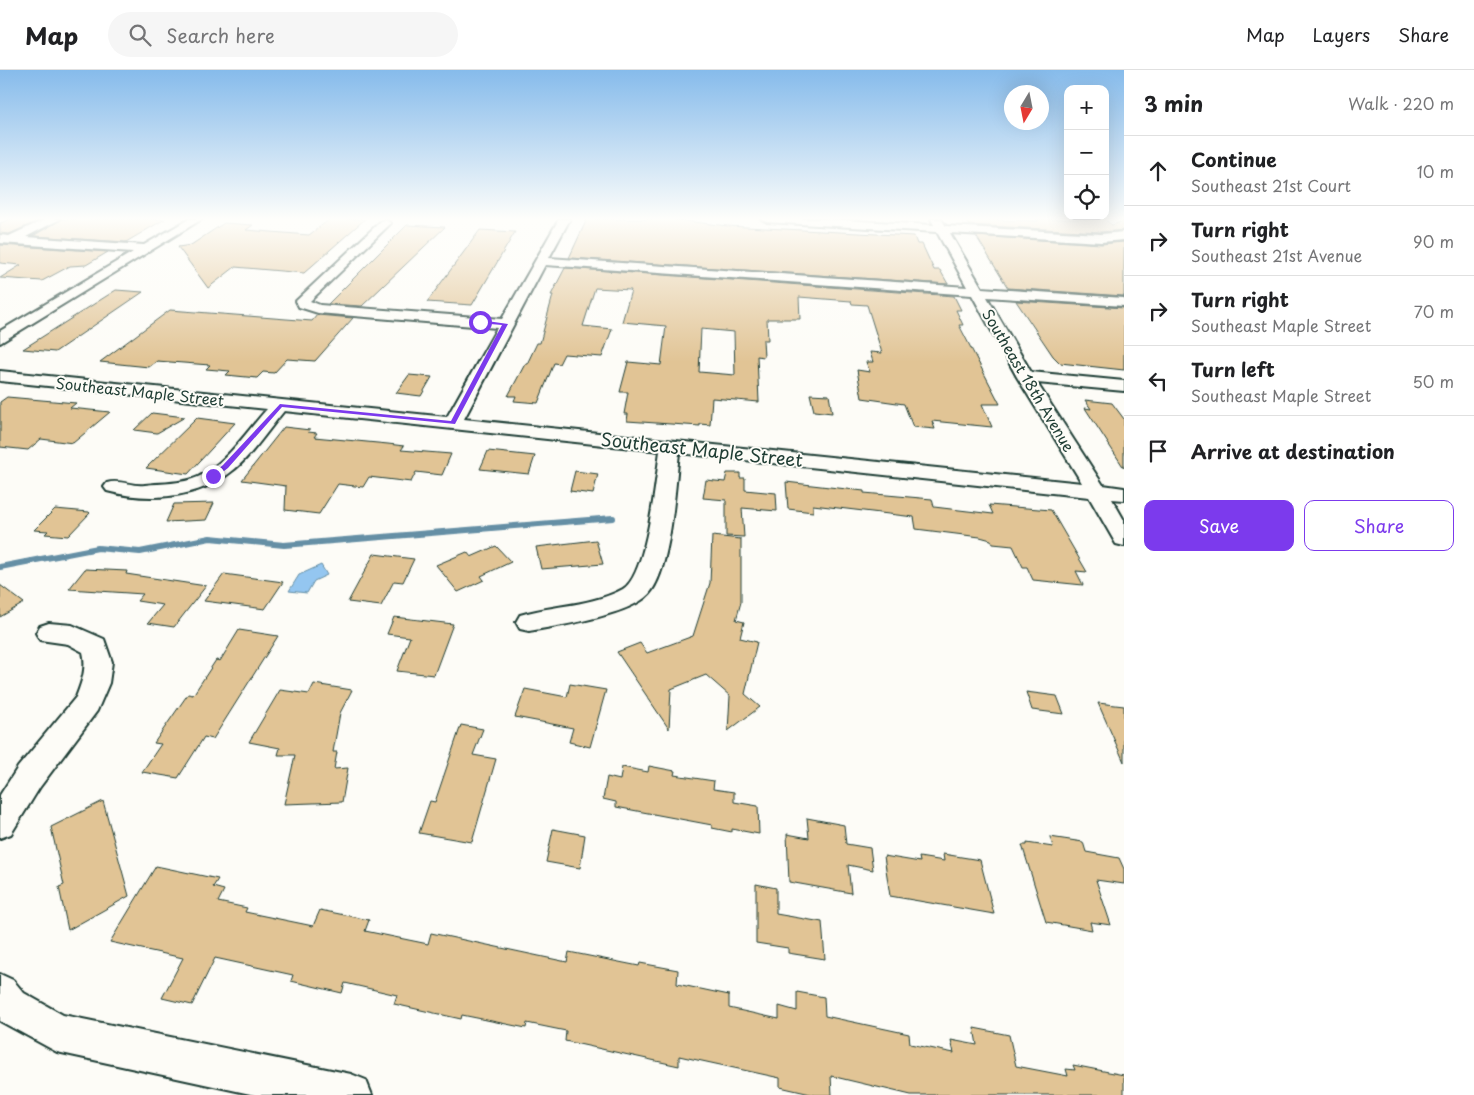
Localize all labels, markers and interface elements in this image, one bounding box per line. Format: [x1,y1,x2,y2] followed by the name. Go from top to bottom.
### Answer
[108,12,458,57] search box
[25,17,78,53] text: Map
[126,21,154,49] icon: search
[166,21,275,49] text: Search here
[1246,21,1285,48] text: Map
[1313,21,1370,48] text: Layers
[1398,21,1449,48] text: Share
[1004,85,1049,130] north arrow
[1064,85,1109,220] map controls
[1064,85,1109,130] button: +
[1144,87,1203,119] text: 3 min
[1348,91,1454,115] text: Walk · 220 m
[1064,130,1109,175] button: −
[1191,145,1277,173] text: Continue
[1144,157,1172,185] icon: ahead
[1417,159,1454,183] text: 10 m
[1191,173,1351,197] text: Southeast 21st Court
[1064,175,1109,220] button: locate
[1191,215,1289,243] text: Turn right
[1144,227,1172,255] icon: right
[1413,229,1454,253] text: 90 m
[1191,243,1362,267] text: Southeast 21st Avenue
[1191,285,1289,313] text: Turn right
[1144,297,1172,325] icon: right
[1414,299,1454,323] text: 70 m
[977,304,1081,456] street label: Southeast 18th Avenue
[469,311,492,334] route start
[1191,313,1371,337] text: Southeast Maple Street
[1191,355,1275,383] text: Turn left
[1144,367,1172,395] icon: left
[1413,369,1454,393] text: 50 m
[55,371,225,411] street label: Southeast Maple Street
[1191,383,1371,407] text: Southeast Maple Street
[600,425,804,473] street label: Southeast Maple Street
[1144,437,1172,465] icon: arrive
[1191,437,1395,465] text: Arrive at destination
[202,465,225,488] route end
[1144,500,1294,551] button: Save
[1304,500,1454,551] button: Share

